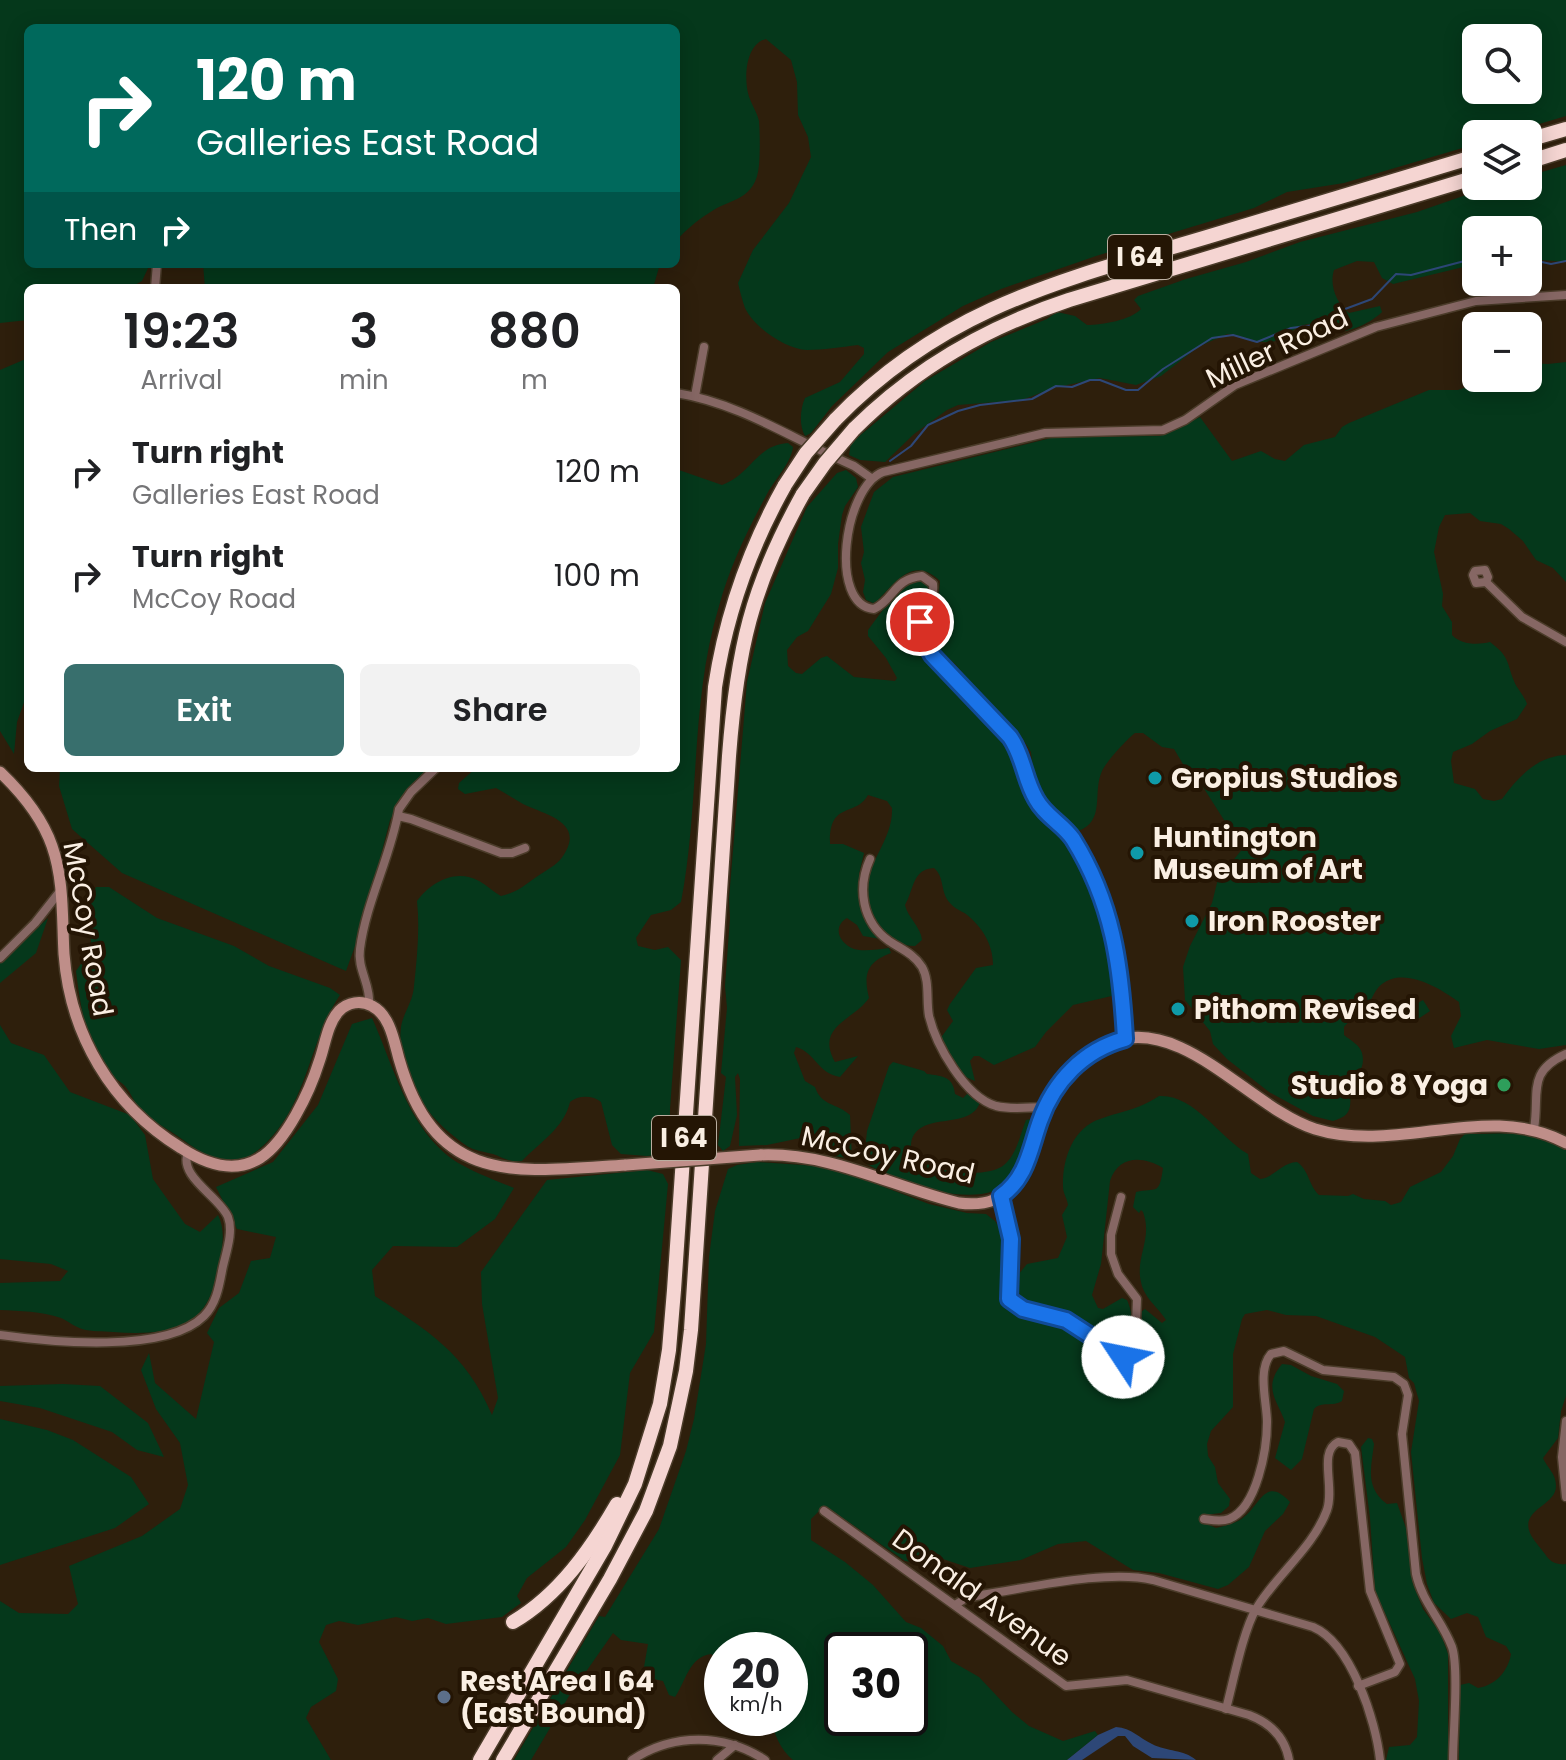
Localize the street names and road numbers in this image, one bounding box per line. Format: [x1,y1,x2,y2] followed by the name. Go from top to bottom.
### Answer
[1108,235,1172,279] road number: I 64
[1199,298,1355,398] street label: Miller Road
[53,839,123,1019] street label: McCoy Road
[652,1116,716,1160] road number: I 64
[798,1116,978,1194] street label: McCoy Road
[884,1520,1080,1676] street label: Donald Avenue

